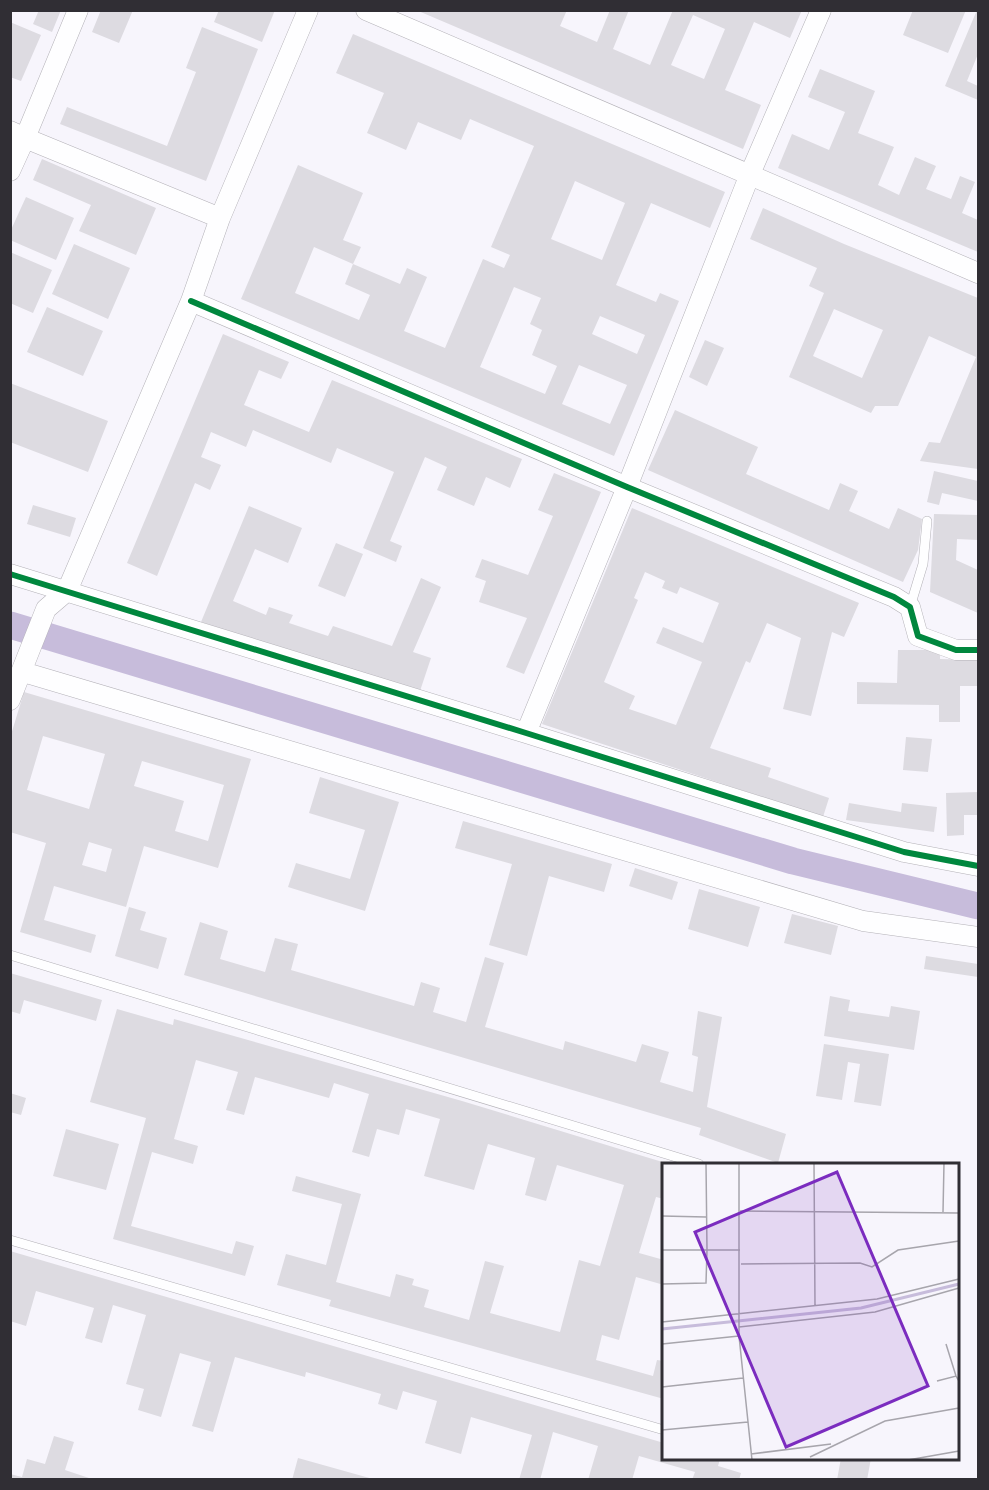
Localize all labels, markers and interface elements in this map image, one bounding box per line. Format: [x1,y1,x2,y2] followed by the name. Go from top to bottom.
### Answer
[662,1163,959,1460] inset map

